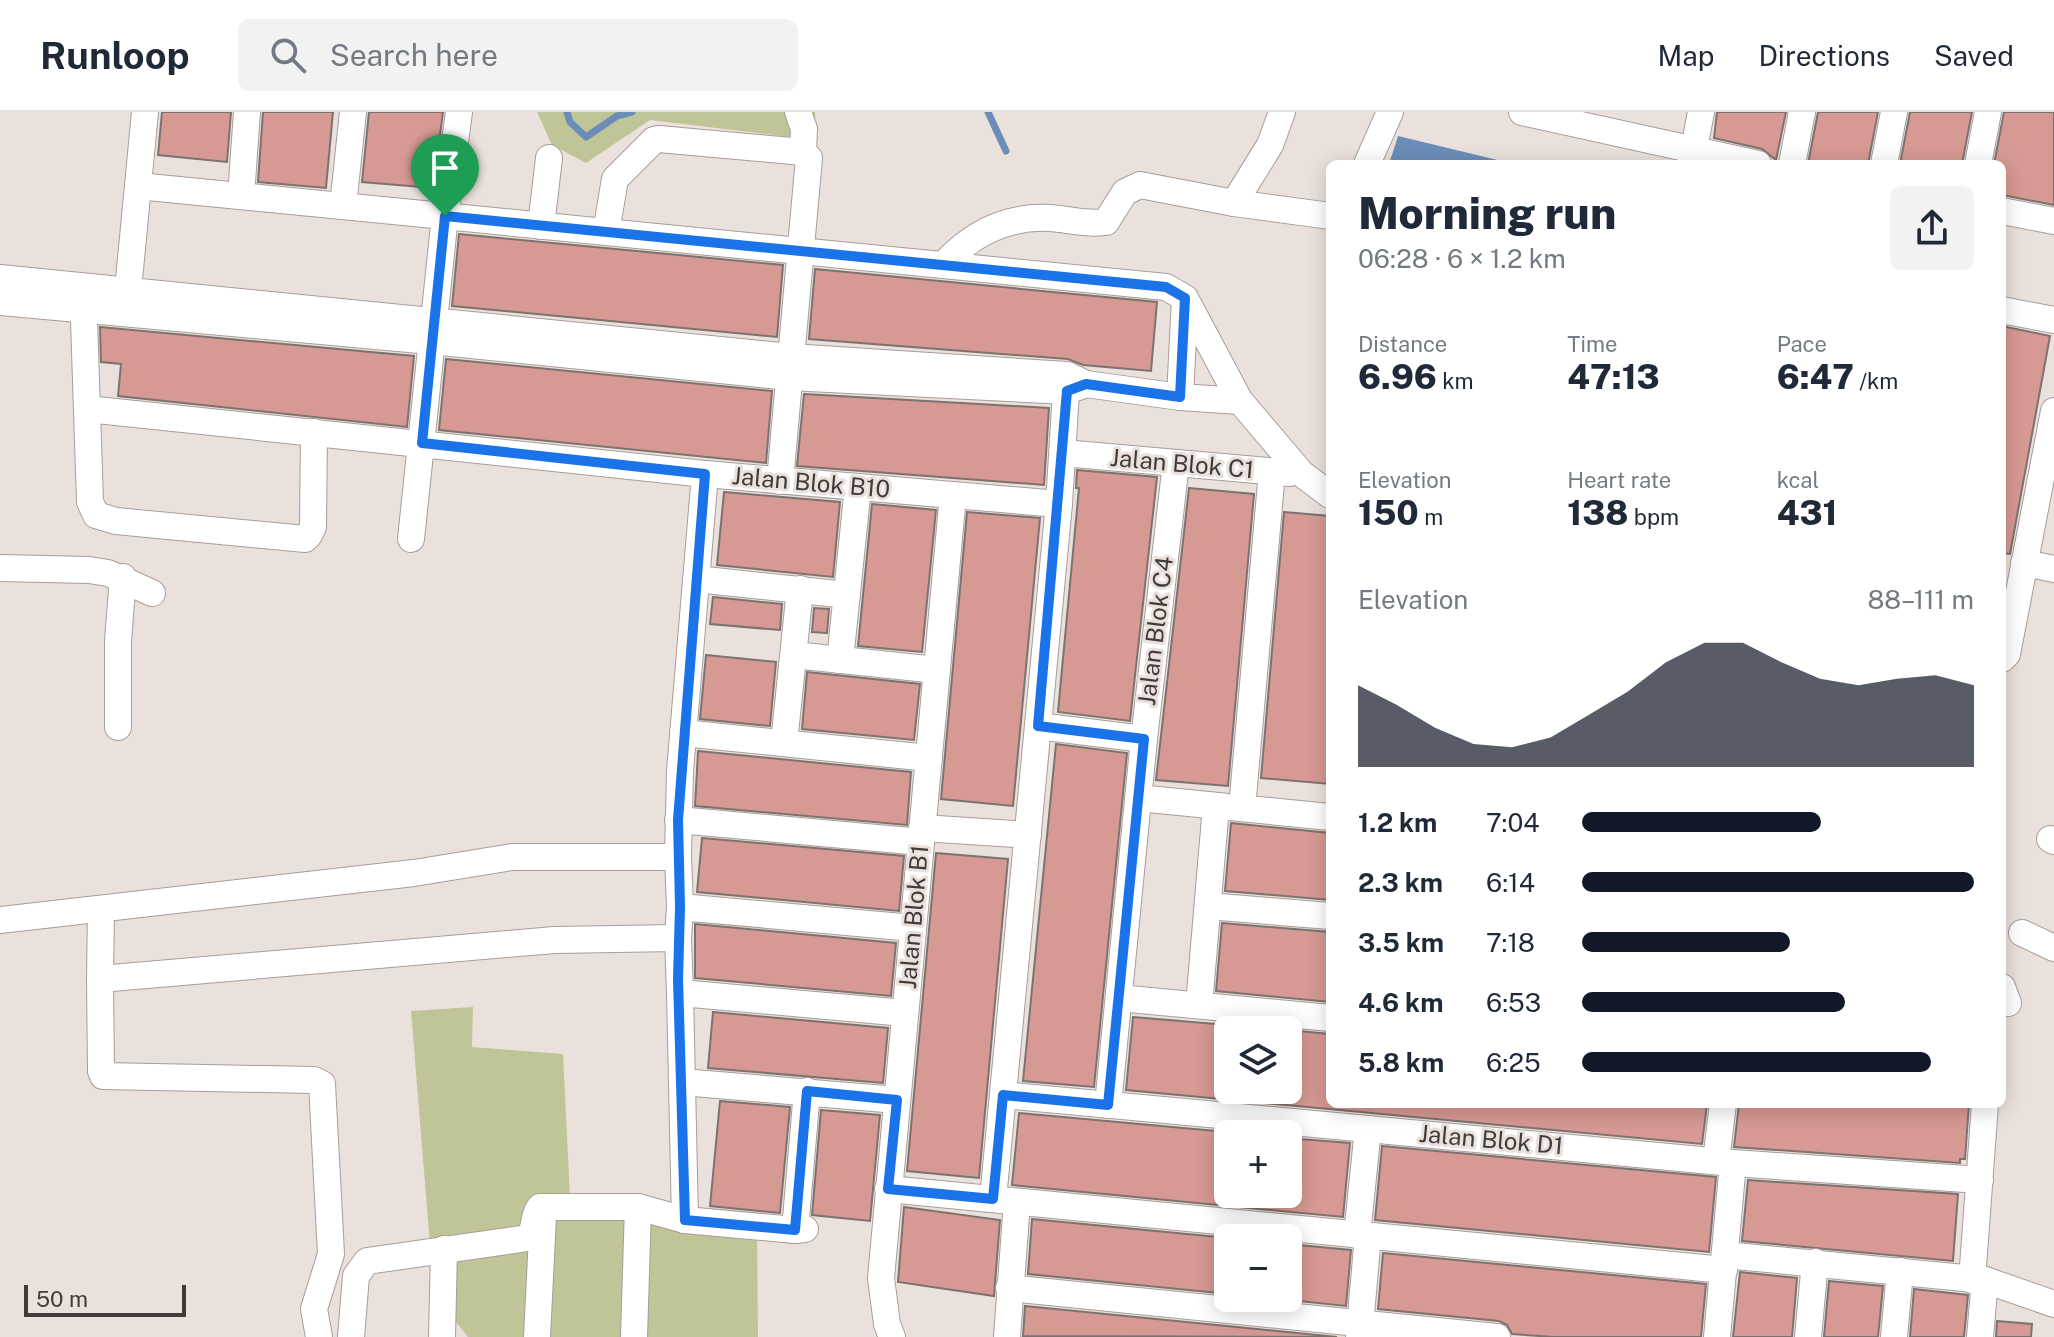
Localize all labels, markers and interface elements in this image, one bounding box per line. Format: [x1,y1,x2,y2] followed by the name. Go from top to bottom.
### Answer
[238,19,798,91] search box
[40,33,190,78] text: Runloop
[266,33,310,77] icon: search
[330,37,498,73] text: Search here
[1658,39,1714,72] text: Map
[1758,39,1890,72] text: Directions
[1934,39,2014,72] text: Saved
[411,134,479,216] pin
[423,146,467,190] icon: arrive
[1890,186,1974,270] button: share
[1358,187,1616,239] text: Morning run
[1358,243,1566,274] text: 06:28 · 6 × 1.2 km
[1358,331,1447,357] text: Distance
[1567,331,1617,357] text: Time
[1777,331,1827,357] text: Pace
[1358,357,1437,397] text: 6.96
[1567,357,1660,397] text: 47:13
[1777,357,1854,397] text: 6:47
[1437,368,1474,394] text: km
[1854,368,1898,394] text: /km
[1109,443,1255,483] street label: Jalan Blok C1
[731,461,891,503] street label: Jalan Blok B10
[1358,467,1451,493] text: Elevation
[1567,467,1671,493] text: Heart rate
[1777,467,1819,493] text: kcal
[1358,493,1419,533] text: 150
[1567,493,1628,533] text: 138
[1777,493,1837,533] text: 431
[1419,504,1443,530] text: m
[1628,504,1679,530] text: bpm
[1132,555,1178,707] street label: Jalan Blok C4
[1358,584,1468,615] text: Elevation
[1867,584,1974,615] text: 88–111 m
[1358,807,1437,838] text: 1.2 km
[1486,807,1540,838] text: 7:04
[893,844,933,990] street label: Jalan Blok B1
[1358,867,1443,898] text: 2.3 km
[1486,867,1535,898] text: 6:14
[1358,927,1444,958] text: 3.5 km
[1486,927,1535,958] text: 7:18
[1358,987,1443,1018] text: 4.6 km
[1486,987,1541,1018] text: 6:53
[1214,1016,1302,1312] map controls
[1214,1016,1302,1104] button: layers
[1358,1047,1444,1078] text: 5.8 km
[1486,1047,1541,1078] text: 6:25
[1418,1119,1564,1159] street label: Jalan Blok D1
[1214,1120,1302,1208] button: +
[1214,1224,1302,1312] button: −
[24,1281,186,1317] scale bar
[36,1286,88,1312] text: 50 m

